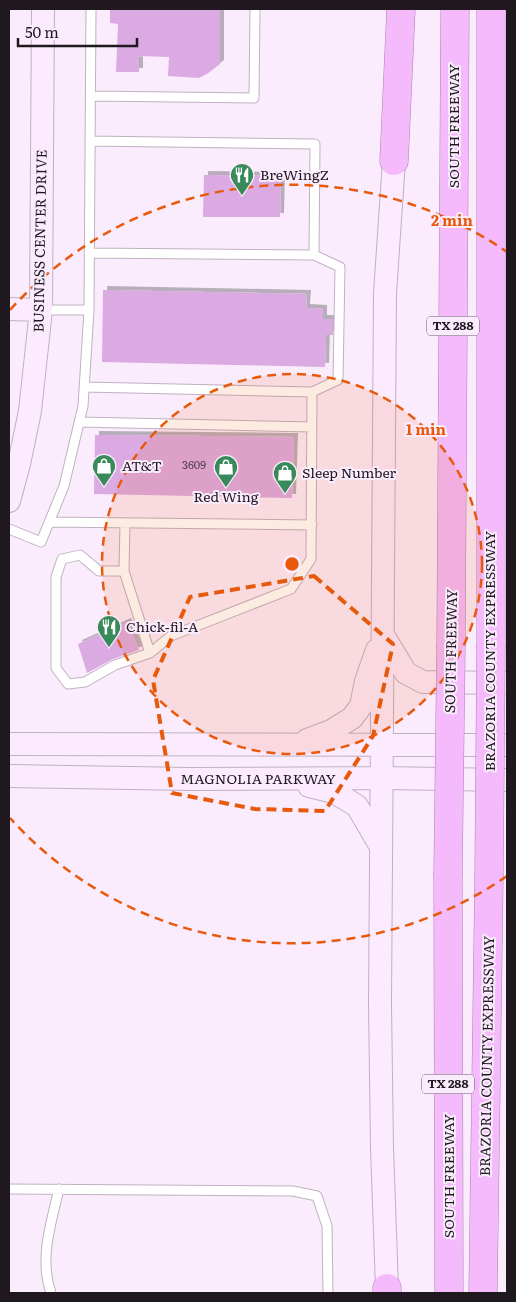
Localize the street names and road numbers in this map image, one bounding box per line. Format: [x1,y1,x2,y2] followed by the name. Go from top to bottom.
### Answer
[443,64,463,188] street label: SOUTH FREEWAY
[27,149,51,333] street label: BUSINESS CENTER DRIVE
[427,316,479,336] road number: TX 288
[479,531,499,771] street label: BRAZORIA COUNTY EXPRESSWAY
[439,589,461,713] street label: SOUTH FREEWAY
[180,768,336,788] street label: MAGNOLIA PARKWAY
[474,936,498,1176] street label: BRAZORIA COUNTY EXPRESSWAY
[422,1074,474,1094] road number: TX 288
[438,1114,458,1238] street label: SOUTH FREEWAY

